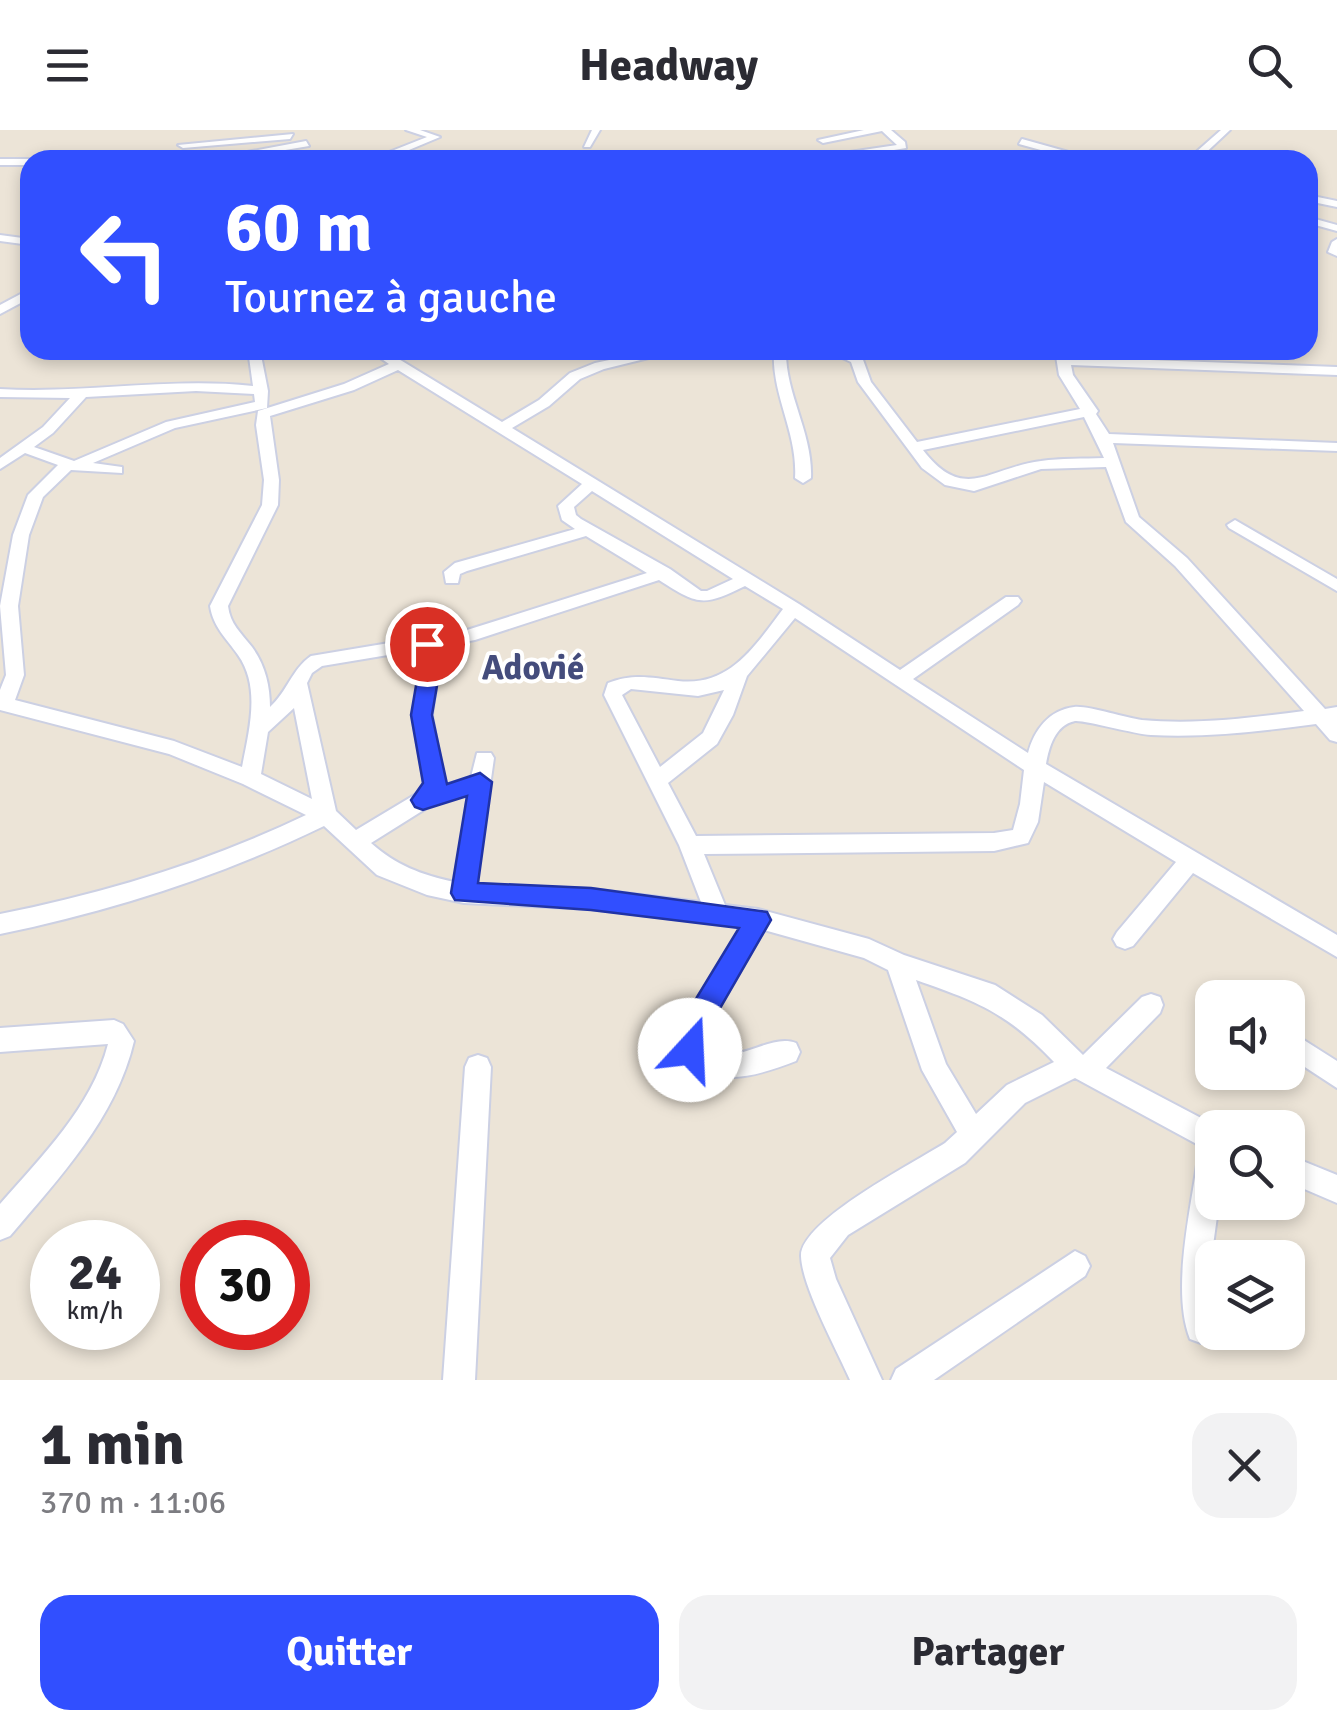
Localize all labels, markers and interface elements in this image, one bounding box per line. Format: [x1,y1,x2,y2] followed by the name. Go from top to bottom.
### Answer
[40,38,95,93] icon: menu
[579,38,758,93] text: Headway
[1242,38,1297,93] icon: search
[225,184,373,270] text: 60 m
[60,190,190,320] icon: left
[225,270,557,325] text: Tournez à gauche
[385,602,470,687] pin
[400,617,455,672] icon: arrive
[482,646,584,689] district label: Adovié
[1195,980,1305,1350] map controls
[1195,980,1305,1090] button: sound
[638,998,742,1102] position arrow
[1195,1110,1305,1220] button: search
[180,1220,310,1350] speed limit sign: 30
[1195,1240,1305,1350] button: layers
[68,1242,122,1304] text: 24
[67,1295,123,1326] text: km/h
[40,1408,185,1482] text: 1 min
[1192,1413,1297,1518] button: close
[40,1483,226,1522] text: 370 m · 11:06
[40,1595,659,1710] button: Quitter
[679,1595,1297,1710] button: Partager

